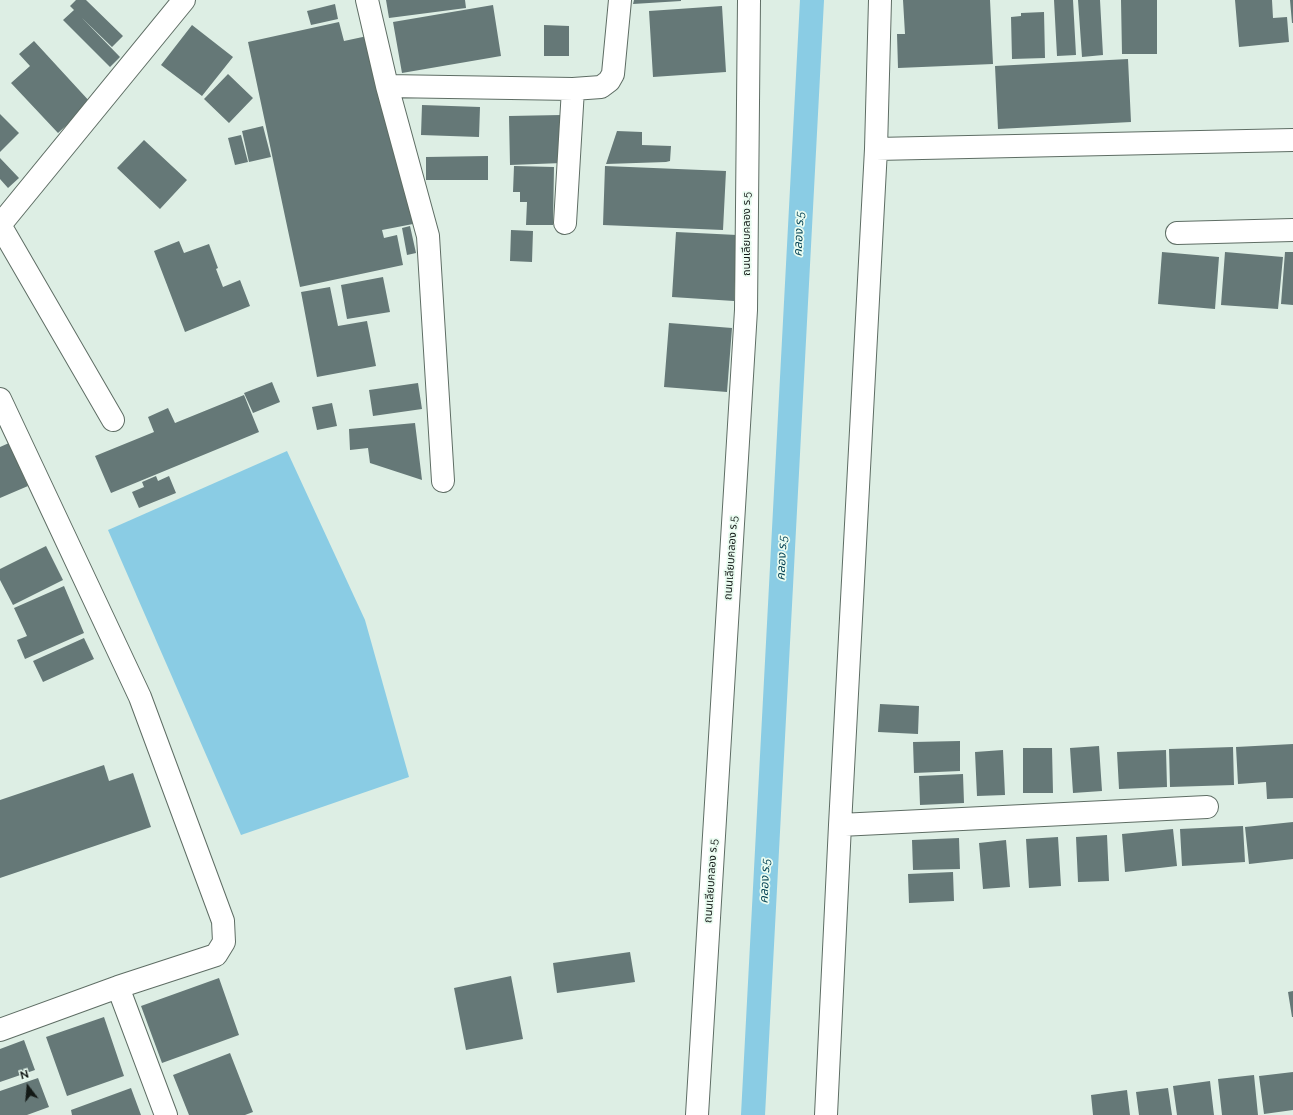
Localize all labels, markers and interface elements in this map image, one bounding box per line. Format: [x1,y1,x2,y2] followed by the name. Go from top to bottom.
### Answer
[740,192,754,276] street label: ถนนเลียบคลอง ร.5
[791,211,807,257] water label: คลอง ร.5
[721,516,741,600] street label: ถนนเลียบคลอง ร.5
[774,535,790,581] water label: คลอง ร.5
[701,839,721,923] street label: ถนนเลียบคลอง ร.5
[757,858,773,904] water label: คลอง ร.5
[8,1067,48,1107] north arrow
[19,1068,30,1082] text: N

